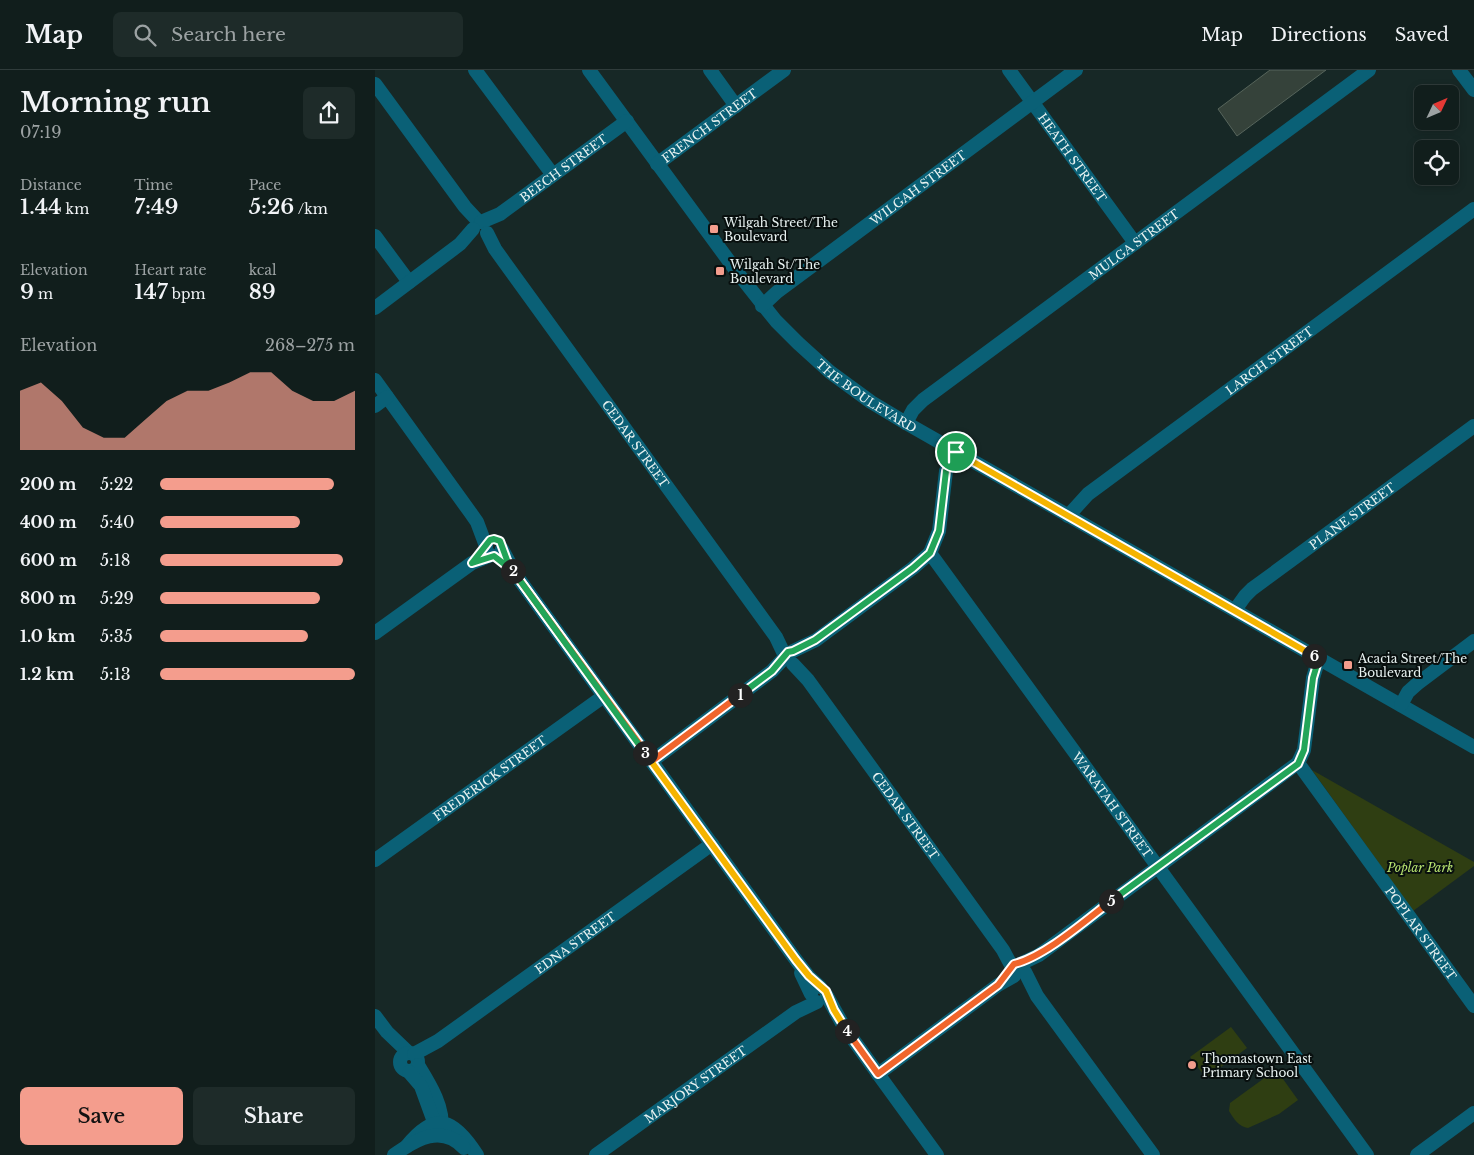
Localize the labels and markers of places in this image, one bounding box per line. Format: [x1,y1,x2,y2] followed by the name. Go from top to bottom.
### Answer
[723,215,838,244] place label: Wilgah Street/The Boulevard
[708,223,720,235] marker: Wilgah Street/The Boulevard
[729,257,820,286] place label: Wilgah St/The Boulevard
[714,265,726,277] marker: Wilgah St/The Boulevard
[935,431,977,473] pin
[501,558,525,584] pin: 2
[1301,644,1327,668] pin: 6
[1357,651,1467,680] place label: Acacia Street/The Boulevard
[1342,659,1354,671] marker: Acacia Street/The Boulevard
[727,682,753,708] pin: 1
[633,740,657,766] pin: 3
[1099,888,1123,914] pin: 5
[835,1018,859,1044] pin: 4
[1202,1051,1313,1080] place label: Thomastown East Primary School
[1186,1059,1198,1071] marker: Thomastown East Primary School

